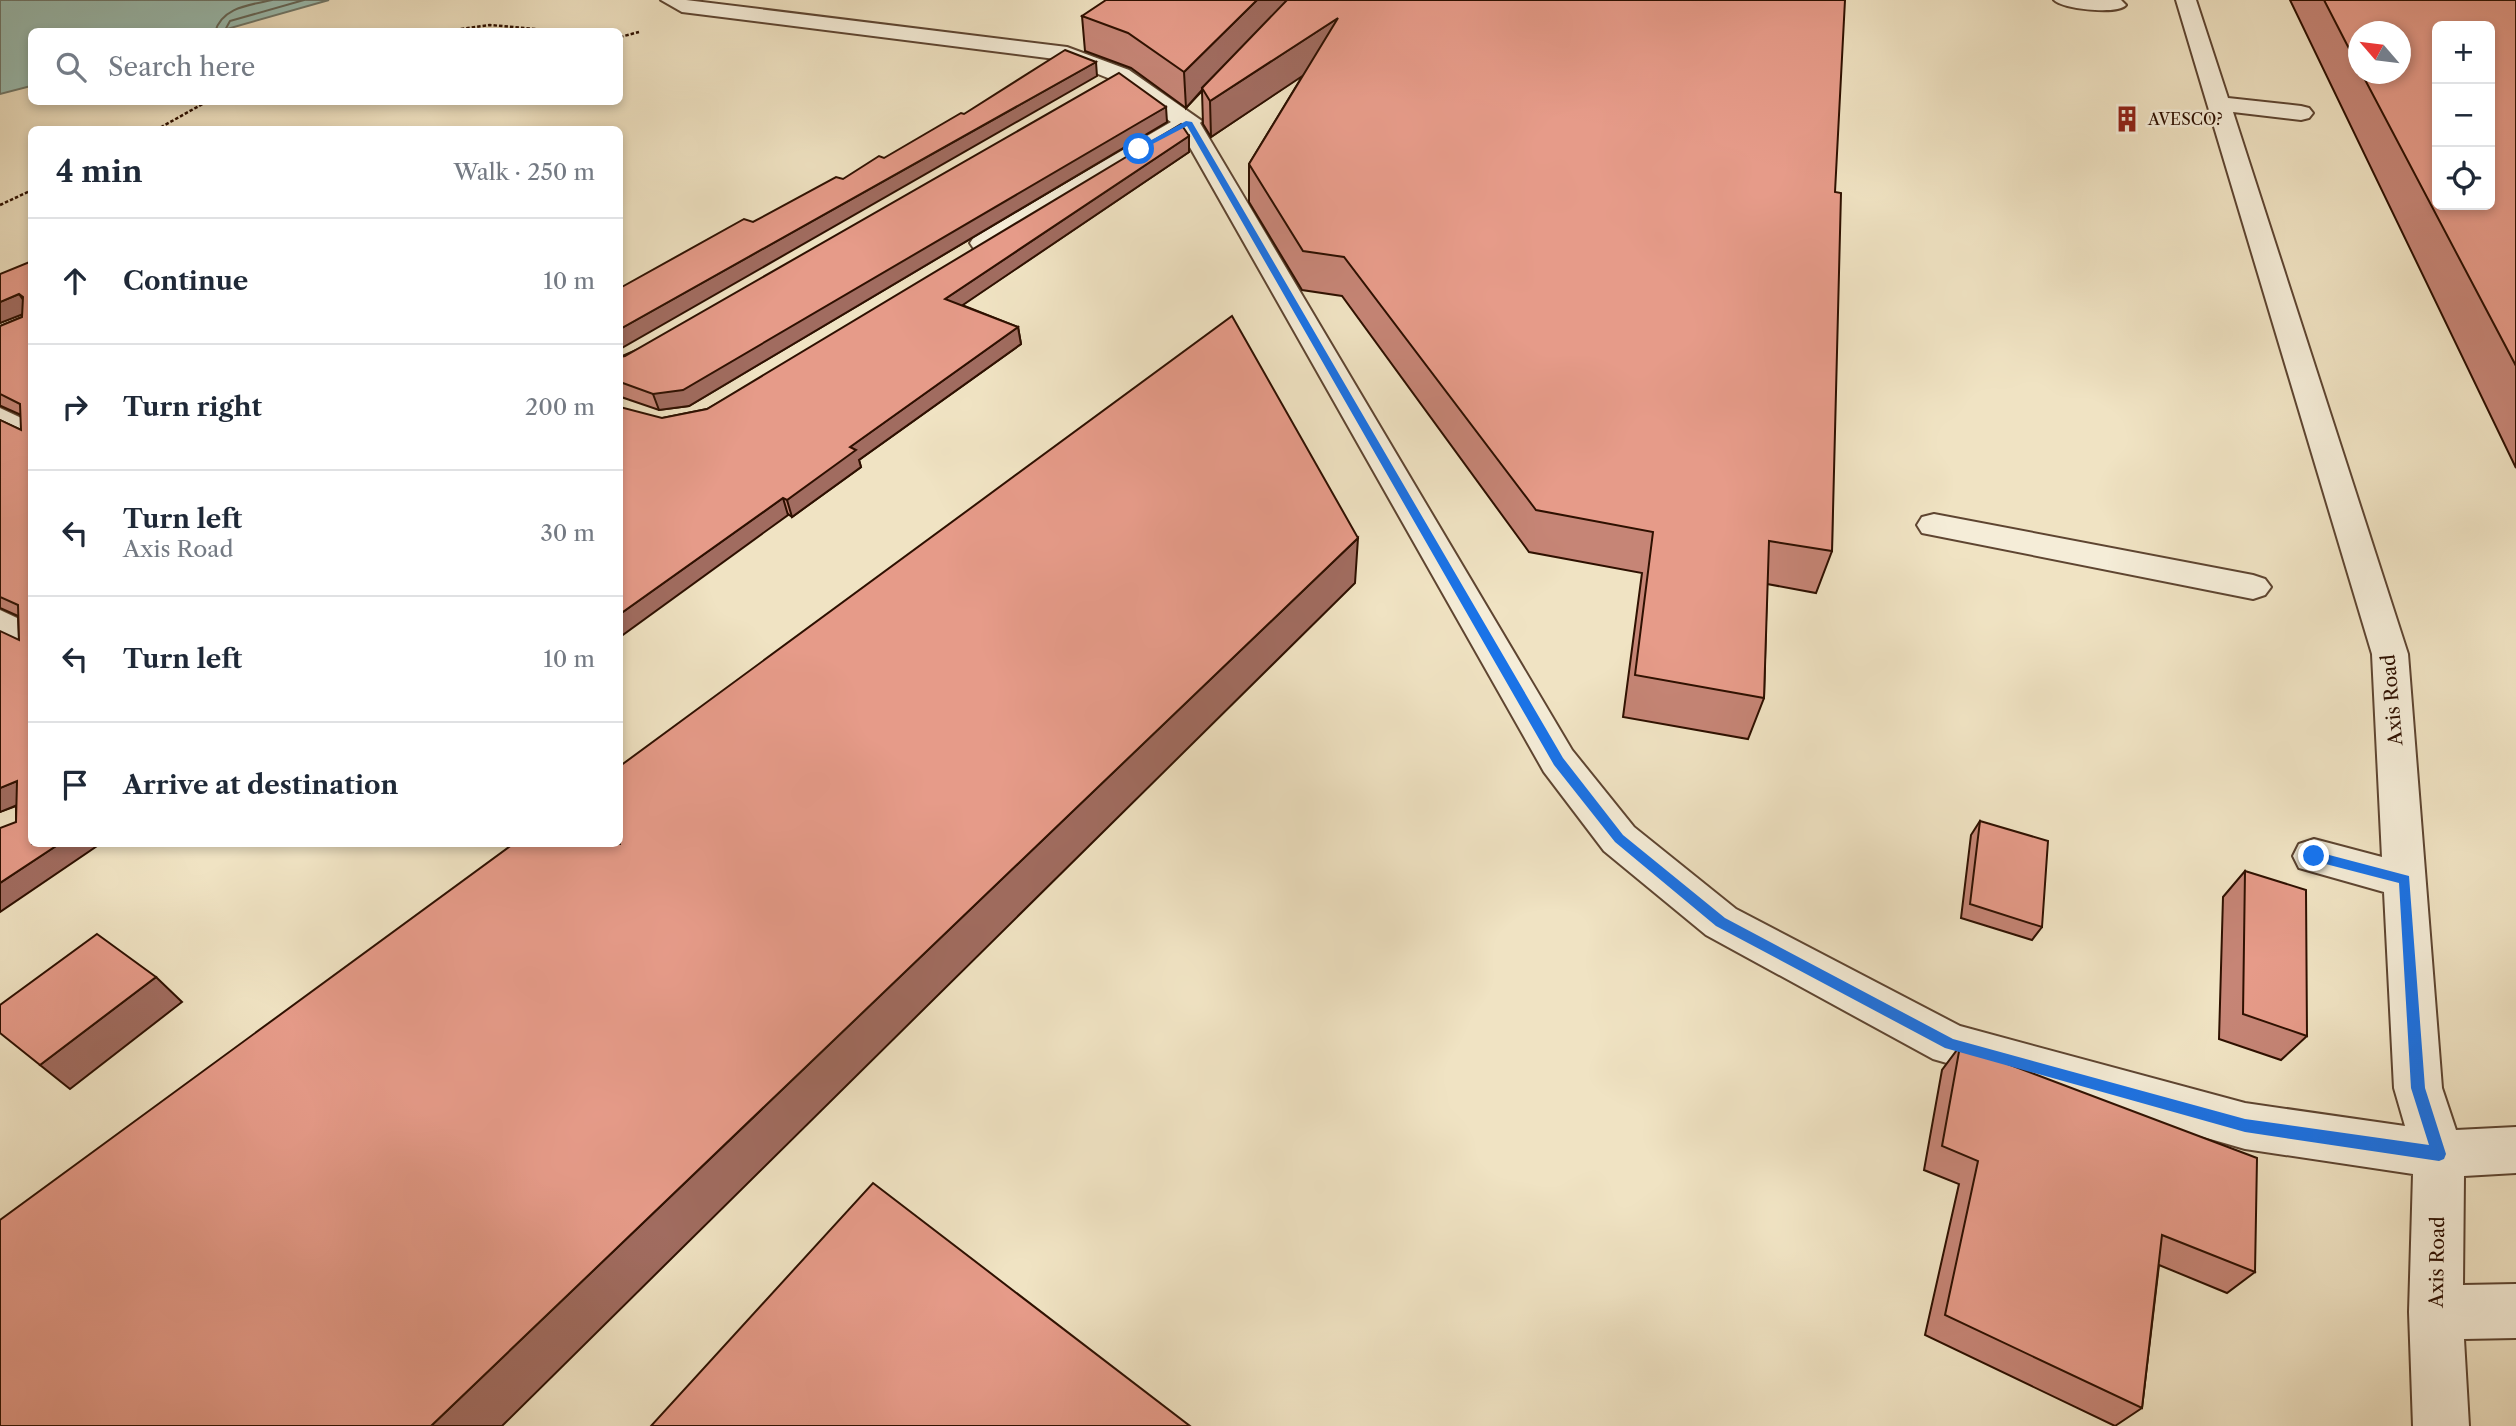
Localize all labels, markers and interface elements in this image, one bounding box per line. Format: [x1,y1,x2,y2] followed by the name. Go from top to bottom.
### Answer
[2348,21,2411,84] north arrow
[2432,21,2495,210] map controls
[2432,21,2495,84] button: +
[28,28,623,105] search box
[52,48,90,86] icon: search
[108,51,255,83] text: Search here
[2432,84,2495,147] button: −
[2112,104,2142,134] building icon: AVESCO?
[2147,109,2223,129] place label: AVESCO?
[1123,133,1154,164] route start
[2432,147,2495,210] button: locate
[56,153,142,190] text: 4 min
[454,158,595,186] text: Walk · 250 m
[56,262,94,300] icon: ahead
[123,265,248,297] text: Continue
[543,267,595,295] text: 10 m
[56,388,94,426] icon: right
[123,391,262,423] text: Turn right
[525,393,595,421] text: 200 m
[123,503,242,535] text: Turn left
[56,514,94,552] icon: left
[540,519,595,547] text: 30 m
[123,535,233,563] text: Axis Road
[56,640,94,678] icon: left
[123,643,242,675] text: Turn left
[543,645,595,673] text: 10 m
[2377,653,2408,747] street label: Axis Road
[56,766,94,804] icon: arrive
[123,769,398,801] text: Arrive at destination
[2298,840,2329,871] route end
[2425,1216,2449,1309] street label: Axis Road

